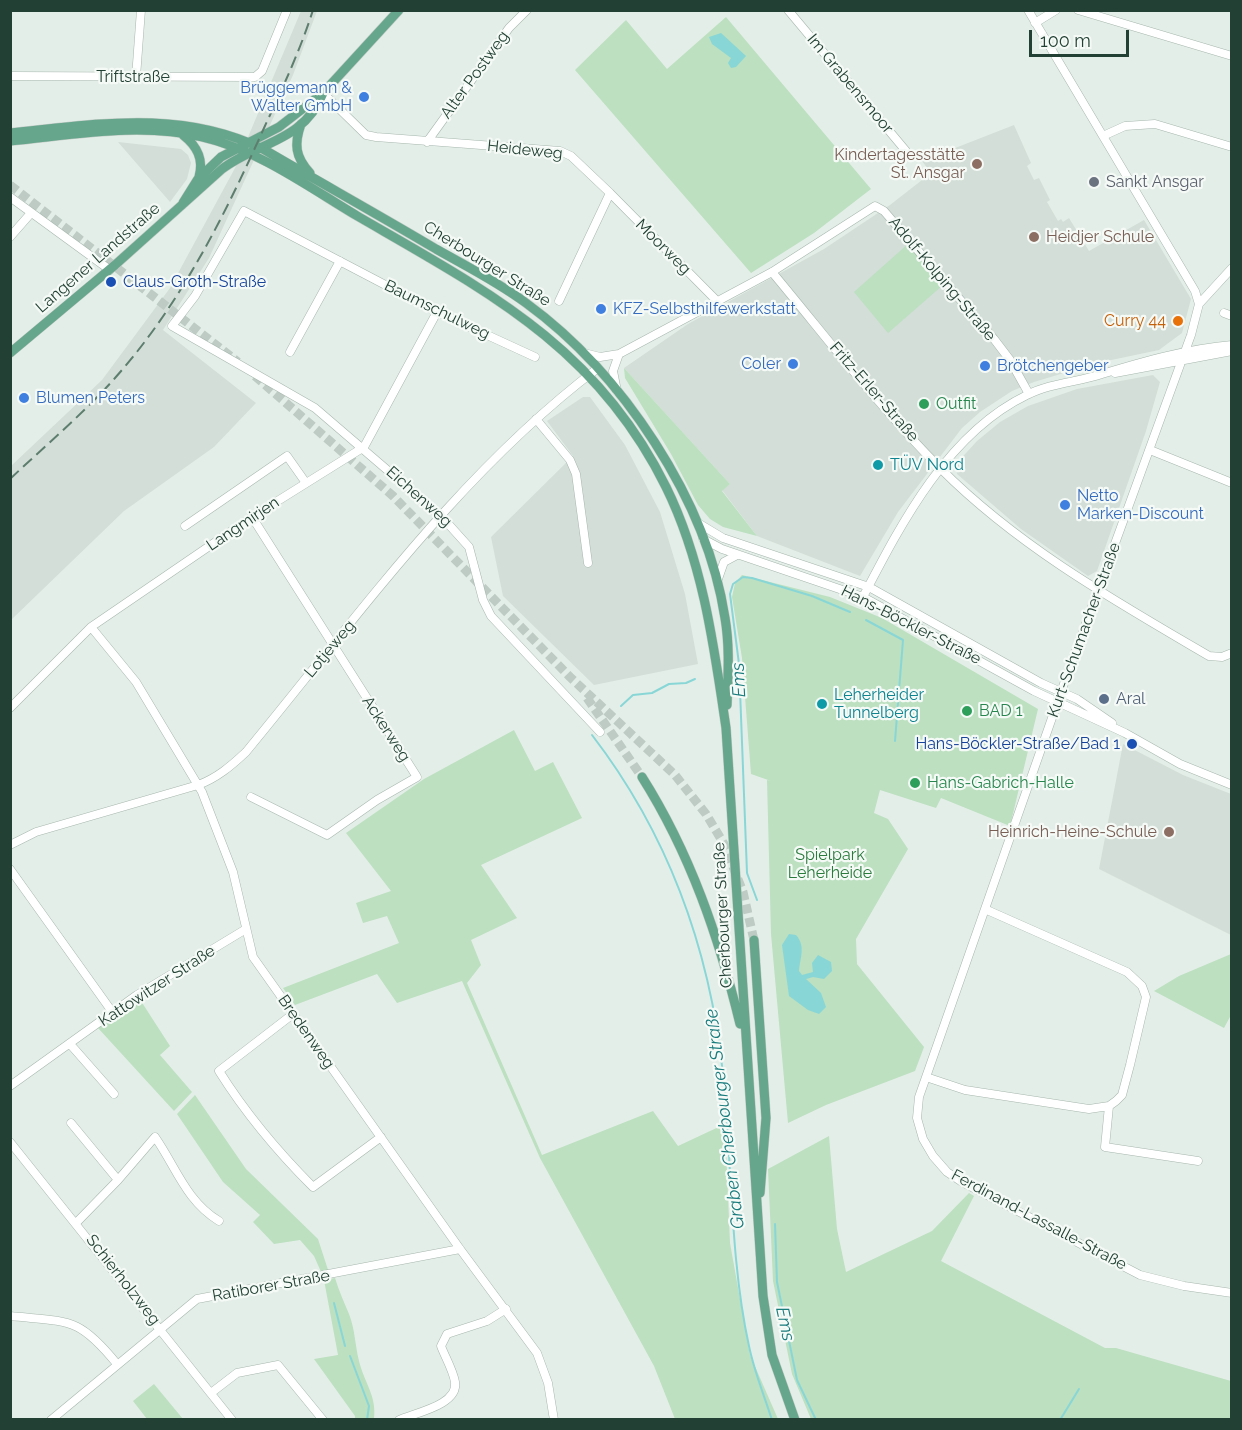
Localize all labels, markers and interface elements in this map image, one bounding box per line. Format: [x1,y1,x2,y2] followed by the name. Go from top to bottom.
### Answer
[1032,18,1132,56] scale bar
[437,27,513,123] street label: Alter Postweg
[803,30,897,138] street label: Im Grabensmoor
[1040,30,1091,51] text: 100 m
[96,67,170,87] street label: Triftstraße
[240,78,352,116] place label: Brüggemann & Walter GmbH
[357,90,371,104] marker: Brüggemann & Walter GmbH
[486,136,564,164] street label: Heideweg
[834,145,965,183] place label: Kindertagesstätte St. Ansgar
[970,157,984,171] marker: Kindertagesstätte St. Ansgar
[1106,172,1204,192] place label: Sankt Ansgar
[1087,175,1101,189] marker: Sankt Ansgar
[32,199,164,317] street label: Langener Landstraße
[884,213,1000,345] street label: Adolf-Kolping-Straße
[631,215,695,279] street label: Moorweg
[420,217,554,311] street label: Cherbourger Straße
[1046,227,1154,247] place label: Heidjer Schule
[1027,230,1041,244] marker: Heidjer Schule
[123,272,266,292] place label: Claus-Groth-Straße
[104,275,118,289] marker: Claus-Groth-Straße
[381,276,493,344] street label: Baumschulweg
[613,299,796,319] place label: KFZ-Selbsthilfewerkstatt
[594,302,608,316] marker: KFZ-Selbsthilfewerkstatt
[1104,311,1166,331] place label: Curry 44
[1171,314,1185,328] marker: Curry 44
[825,338,923,446] street label: Fritz-Erler-Straße
[741,354,781,374] place label: Coler
[997,356,1109,376] place label: Brötchengeber
[786,357,800,371] marker: Coler
[978,359,992,373] marker: Brötchengeber
[36,388,145,408] place label: Blumen Peters
[17,391,31,405] marker: Blumen Peters
[936,394,976,414] place label: Outfit
[917,397,931,411] marker: Outfit
[890,455,964,475] place label: TÜV Nord
[871,458,885,472] marker: TÜV Nord
[382,462,456,532] street label: Eichenweg
[1077,486,1204,524] place label: Netto Marken-Discount
[203,493,283,555] street label: Langmirjen
[1058,498,1072,512] marker: Netto Marken-Discount
[1043,540,1125,720] street label: Kurt-Schumacher-Straße
[838,581,984,669] street label: Hans-Böckler-Straße
[301,617,359,681] street label: Lotjeweg
[727,662,751,698] water label: Ems
[834,685,924,723] place label: Leherheider Tunnelberg
[1116,689,1145,709] place label: Aral
[1097,692,1111,706] marker: Aral
[358,693,414,765] street label: Ackerweg
[815,697,829,711] marker: Leherheider Tunnelberg
[979,701,1023,721] place label: BAD 1
[960,704,974,718] marker: BAD 1
[915,734,1120,754] place label: Hans-Böckler-Straße/Bad 1
[1125,737,1139,751] marker: Hans-Böckler-Straße/Bad 1
[927,773,1074,793] place label: Hans-Gabrich-Halle
[908,776,922,790] marker: Hans-Gabrich-Halle
[988,822,1157,842] place label: Heinrich-Heine-Schule
[1162,825,1176,839] marker: Heinrich-Heine-Schule
[710,842,736,988] street label: Cherbourger Straße
[788,845,872,883] park label: Spielpark Leherheide
[95,941,219,1031] street label: Kattowitzer Straße
[273,991,339,1073] street label: Bredenweg
[701,1008,749,1230] water label: Graben Cherbourger Straße
[948,1166,1130,1274] street label: Ferdinand-Lassalle-Straße
[82,1231,164,1329] street label: Schierholzweg
[211,1266,331,1306] street label: Ratiborer Straße
[771,1305,799,1343] water label: Ems

